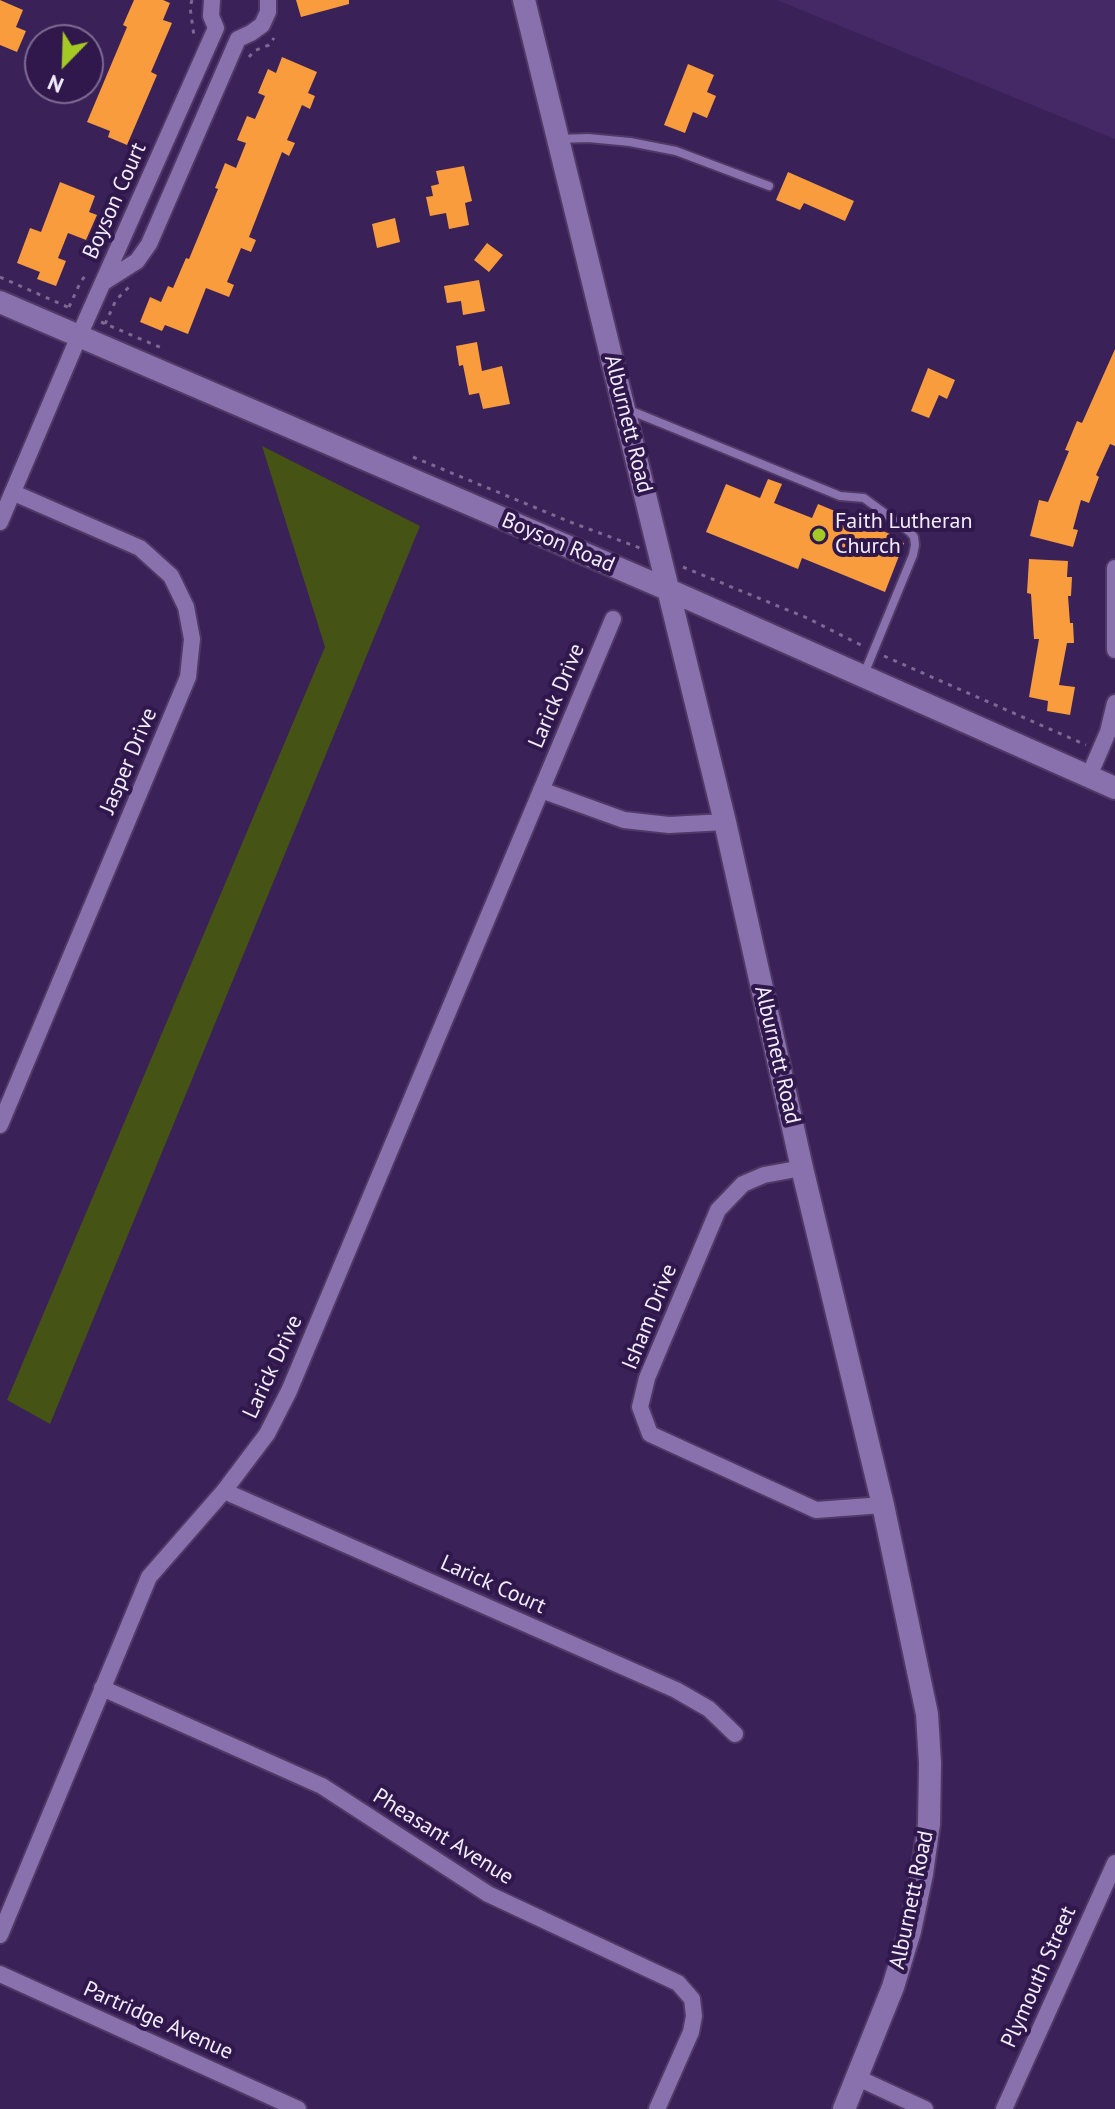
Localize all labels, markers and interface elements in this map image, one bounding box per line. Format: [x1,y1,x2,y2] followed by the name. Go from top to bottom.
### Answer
[24,24,104,104] north arrow
[43,69,68,100] text: N
[78,139,152,263] street label: Boyson Court
[598,352,658,496] street label: Alburnett Road
[498,507,618,579] street label: Boyson Road
[835,509,972,560] place label: Faith Lutheran Church
[810,526,828,544] marker: Faith Lutheran Church
[523,640,591,752] street label: Larick Drive
[95,704,163,818] street label: Jasper Drive
[748,983,806,1127] street label: Alburnett Road
[617,1260,683,1374] street label: Isham Drive
[238,1311,308,1423] street label: Larick Drive
[436,1550,550,1620] street label: Larick Court
[368,1783,518,1891] street label: Pheasant Avenue
[884,1828,940,1972] street label: Alburnett Road
[996,1902,1082,2052] street label: Plymouth Street
[79,1976,237,2066] street label: Partridge Avenue

